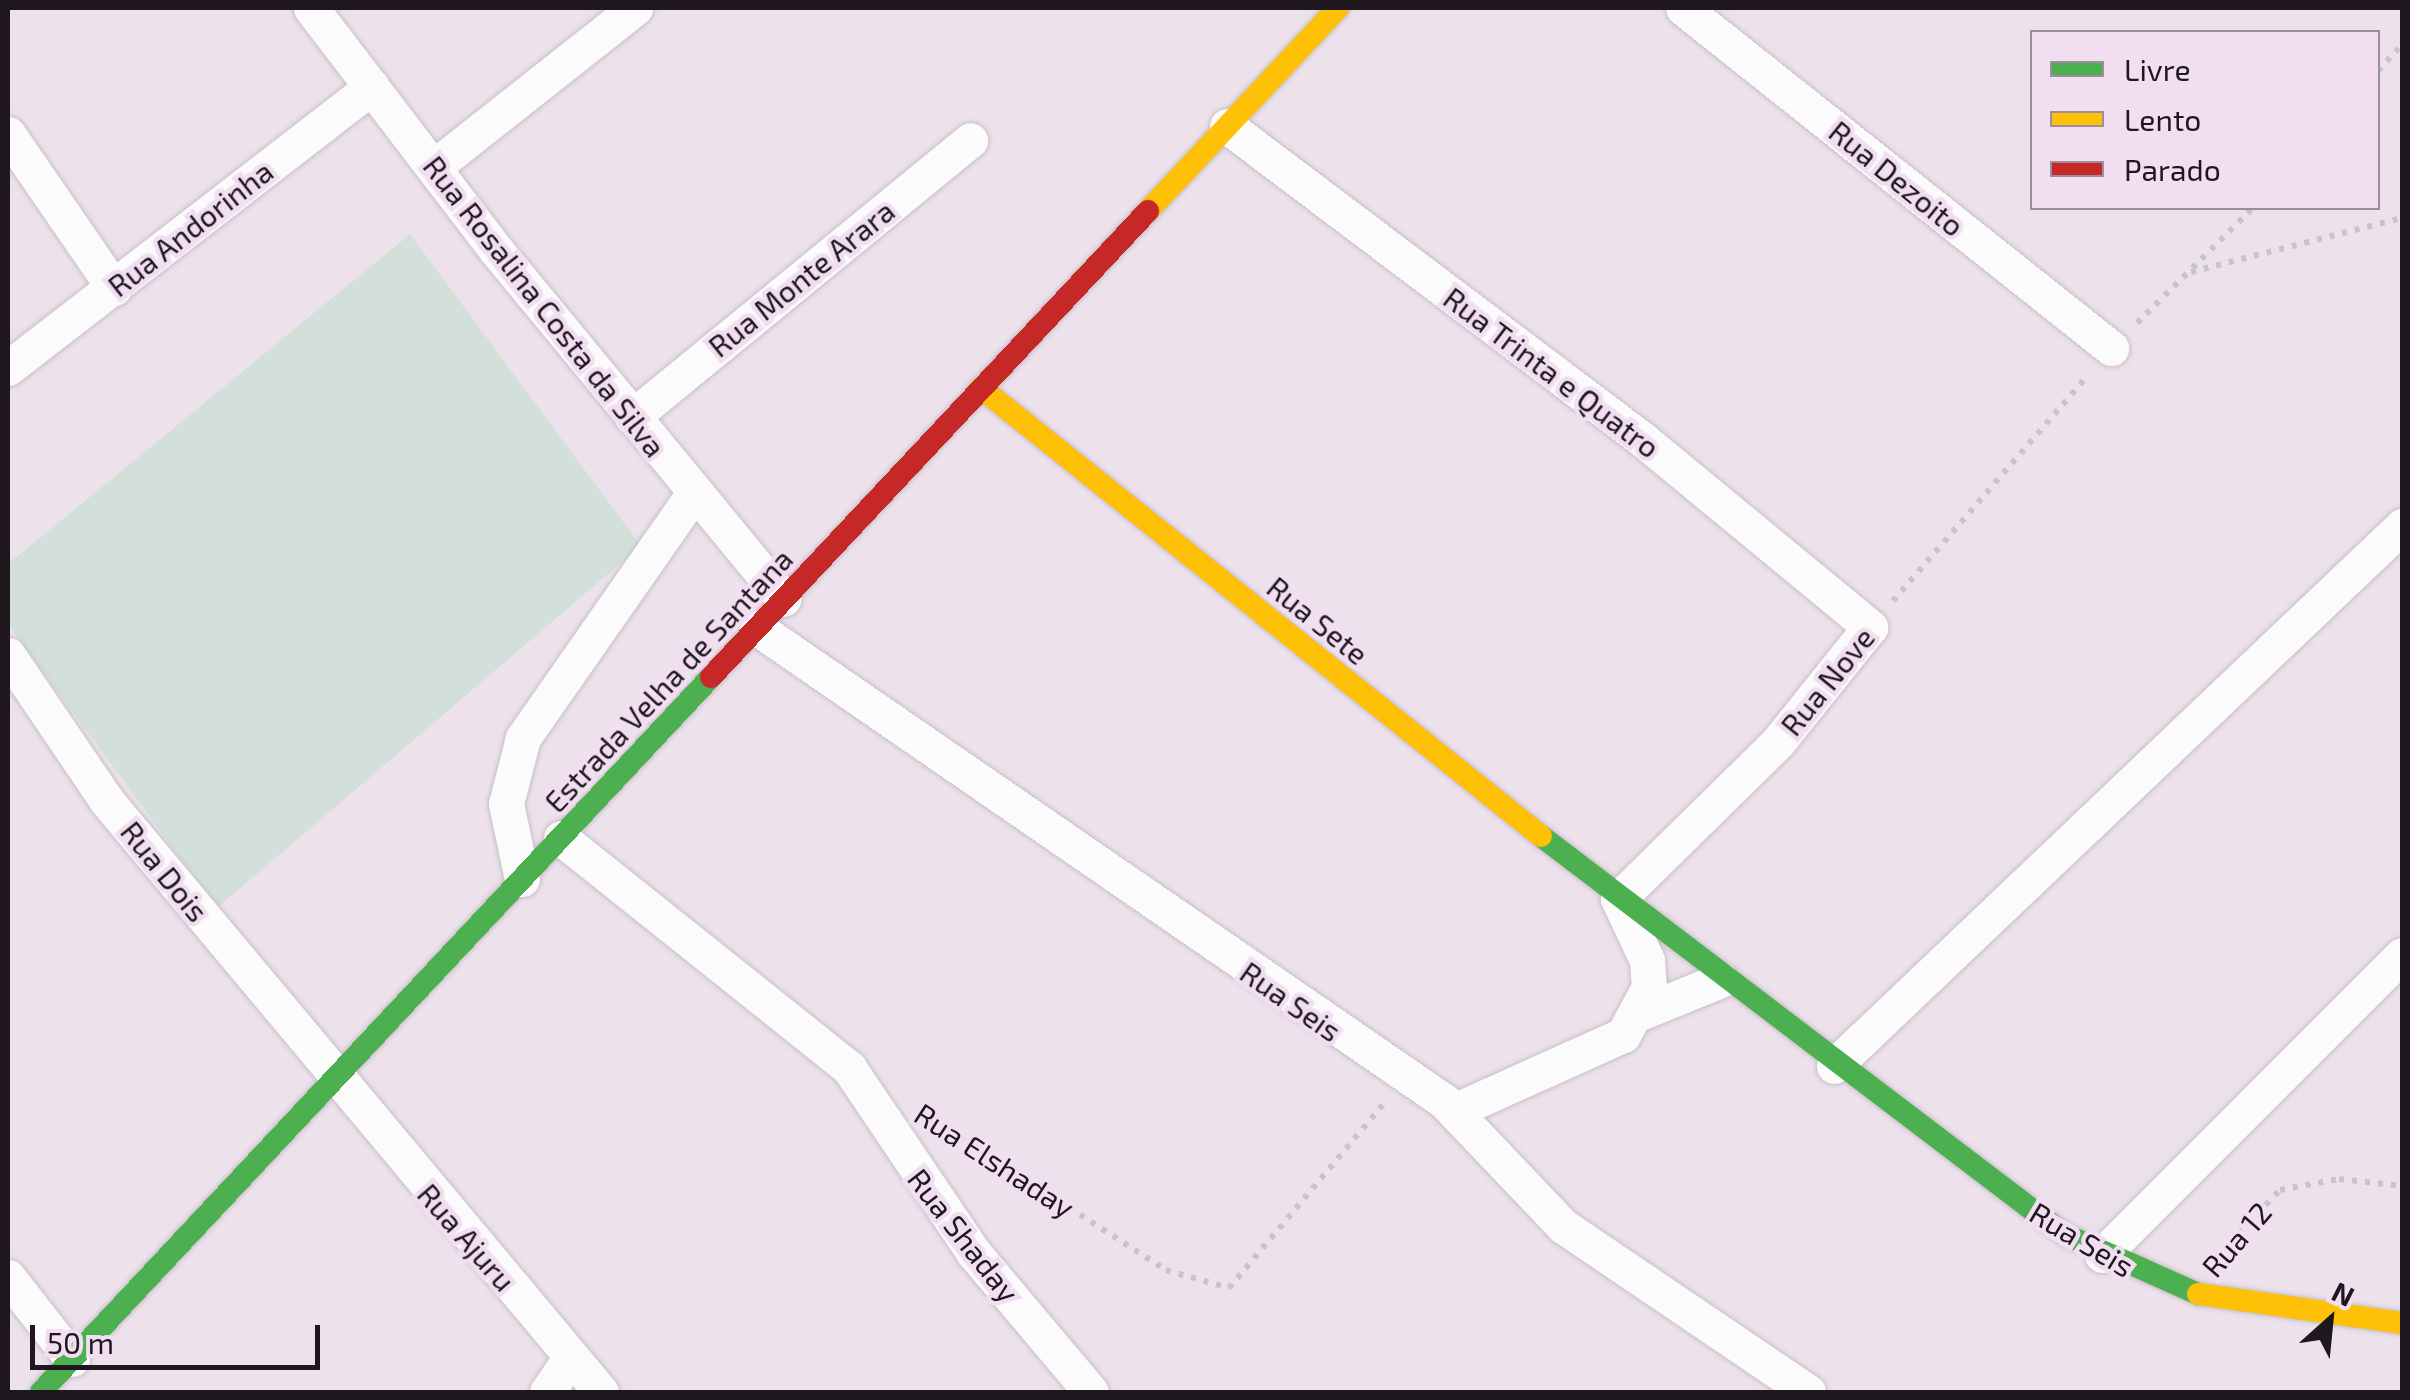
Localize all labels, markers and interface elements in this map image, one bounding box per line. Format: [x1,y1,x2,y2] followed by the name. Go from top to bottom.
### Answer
[2030,30,2380,210] legend
[2124,51,2191,87] text: Livre
[2124,101,2201,137] text: Lento
[1822,113,1972,243] street label: Rua Dezoito
[416,148,674,464] street label: Rua Rosalina Costa da Silva
[2124,151,2221,187] text: Parado
[100,152,280,304] street label: Rua Andorinha
[701,192,901,364] street label: Rua Monte Arara
[1437,279,1667,465] street label: Rua Trinta e Quatro
[536,541,800,819] street label: Estrada Velha de Santana
[1260,568,1376,672] street label: Rua Sete
[1773,620,1881,742] street label: Rua Nove
[114,814,216,928] street label: Rua Dois
[1234,953,1348,1049] street label: Rua Seis
[908,1095,1082,1225] street label: Rua Elshaday
[901,1161,1027,1309] street label: Rua Shaday
[410,1176,524,1298] street label: Rua Ajuru
[2024,1194,2140,1284] street label: Rua Seis
[2194,1194,2278,1284] street label: Rua 12
[2280,1270,2380,1370] north arrow
[2327,1274,2360,1313] text: N
[35,1305,325,1367] scale bar
[47,1324,114,1360] text: 50 m

